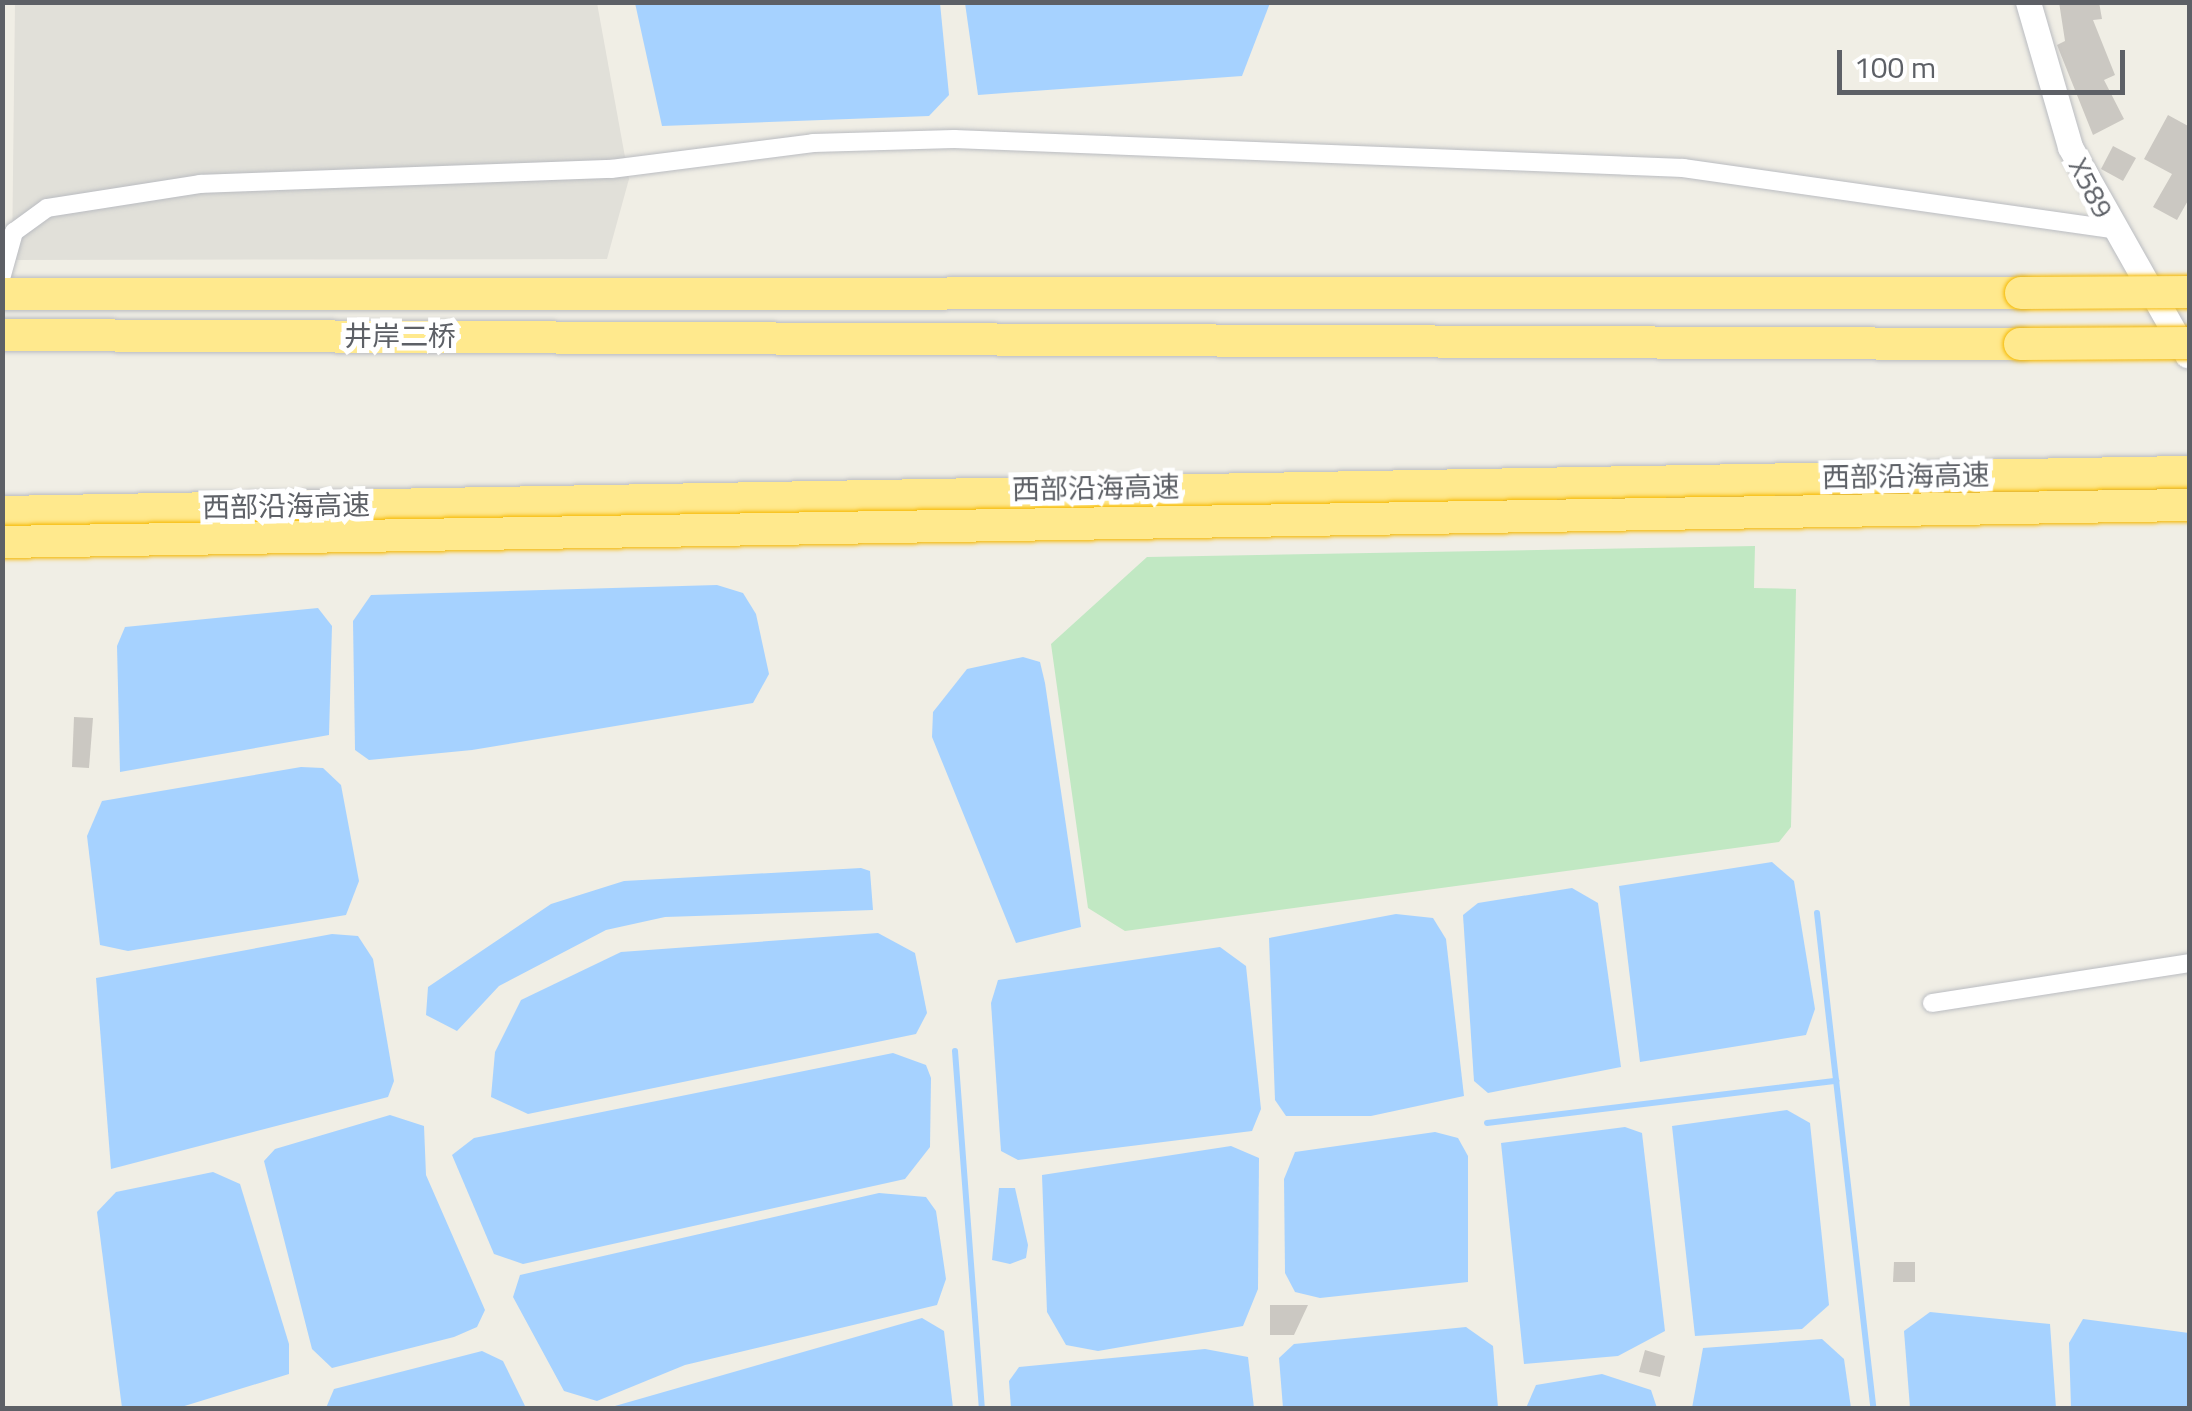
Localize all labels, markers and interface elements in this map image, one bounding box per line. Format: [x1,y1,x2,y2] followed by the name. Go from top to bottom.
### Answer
[1842,30,2130,92] scale bar
[1854,44,1936,90] text: 100 m
[2062,152,2120,224] street label: X589
[344,319,456,353] street label: 井岸二桥
[1822,458,1990,494] street label: 西部沿海高速
[1012,470,1180,506] street label: 西部沿海高速
[202,488,370,524] street label: 西部沿海高速

